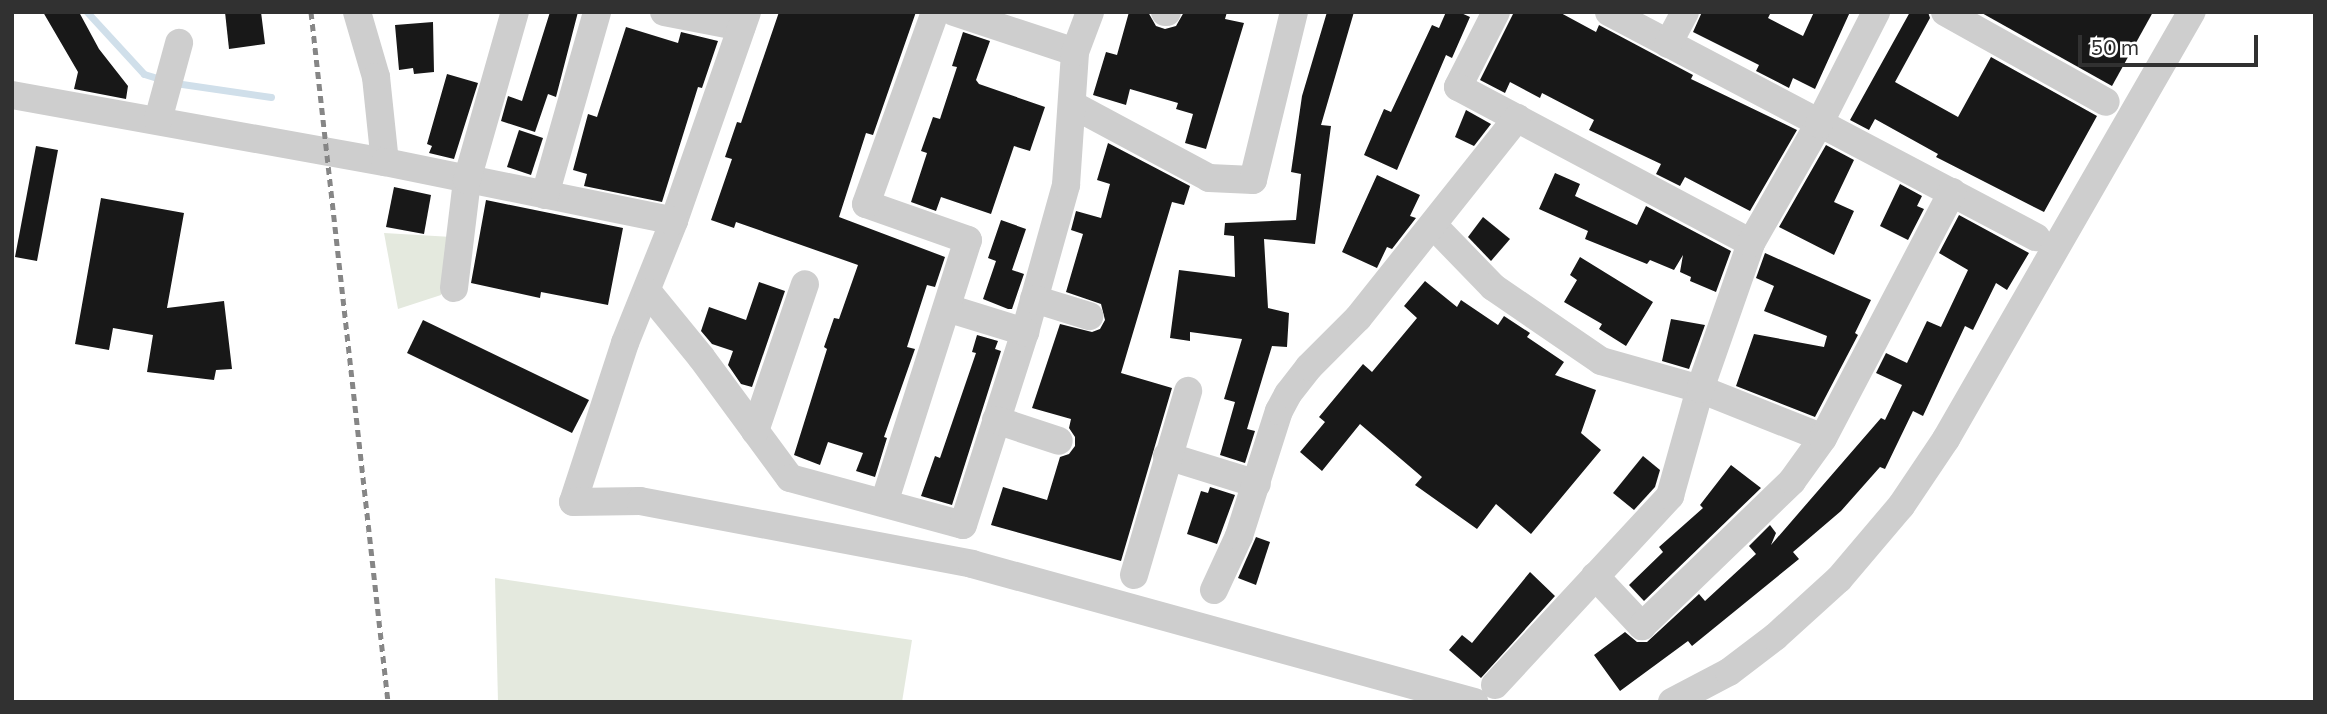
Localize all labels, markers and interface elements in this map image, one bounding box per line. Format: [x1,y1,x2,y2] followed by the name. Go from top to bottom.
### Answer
[2082,21,2262,65] scale bar
[2091,34,2139,59] text: 50 m

